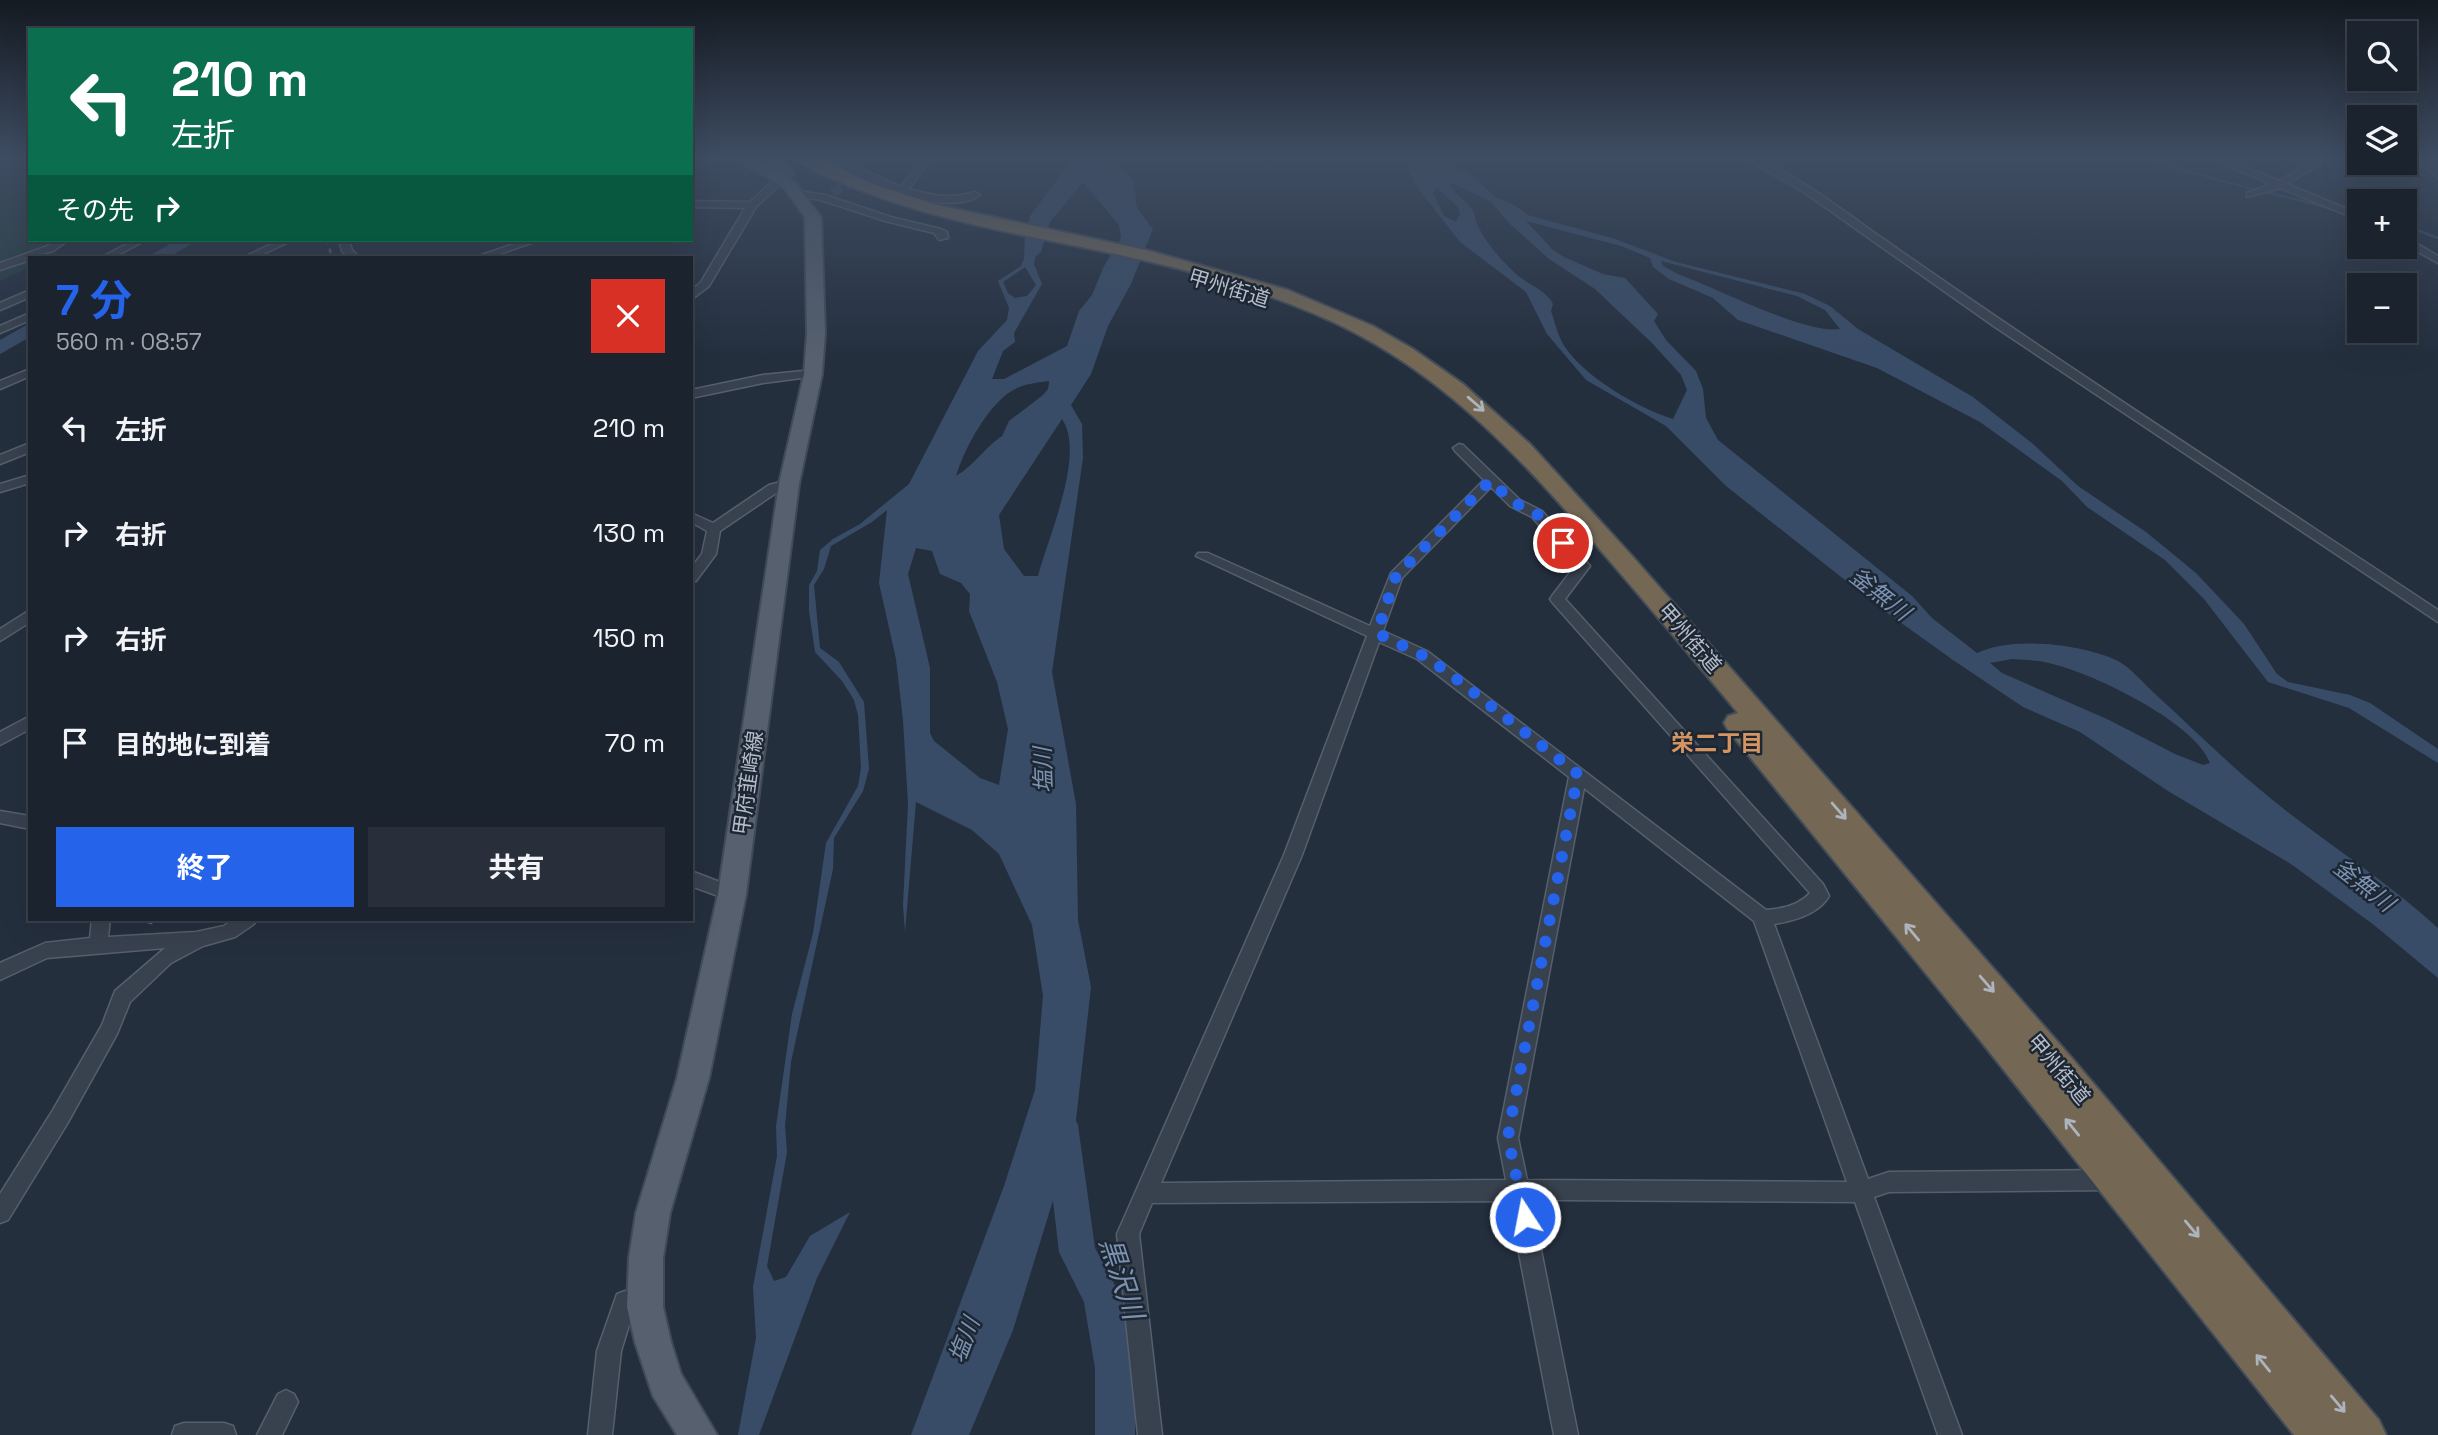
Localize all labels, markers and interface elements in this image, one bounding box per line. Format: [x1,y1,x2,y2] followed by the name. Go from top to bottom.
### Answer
[2347,21,2417,343] map controls
[2347,21,2417,91] button: search
[171,48,308,110] text: 210 m
[56,56,147,147] icon: left
[2347,105,2417,175] button: layers
[171,115,235,155] text: 左折
[148,189,186,227] icon: right
[2347,189,2417,259] button: +
[56,193,134,227] text: その先
[1185,263,1273,313] street label: 甲州街道
[2347,273,2417,343] button: −
[56,274,132,327] text: 7 分
[591,279,665,353] button: close
[56,327,202,357] text: 560 m · 08:57
[1467,396,1485,412] one-way arrow
[56,409,94,447] icon: left
[593,411,665,445] text: 210 m
[115,413,167,447] text: 左折
[1533,513,1593,573] pin
[56,514,94,552] icon: right
[593,516,665,550] text: 130 m
[115,518,167,552] text: 右折
[1544,524,1582,562] icon: arrive
[1844,561,1919,629] water label: 釜無川
[1652,597,1728,679] street label: 甲州街道
[56,619,94,657] icon: right
[593,621,665,655] text: 150 m
[115,623,167,657] text: 右折
[56,724,94,762] icon: arrive
[605,726,665,760] text: 70 m
[115,728,271,762] text: 目的地に到着
[1671,728,1763,758] district label: 栄二丁目
[727,729,769,837] street label: 甲府韮崎線
[1027,743,1059,794] water label: 塩川
[1831,802,1847,820] one-way arrow
[56,827,354,907] button: 終了
[368,827,665,907] button: 共有
[2328,852,2403,920] water label: 釜無川
[1904,923,1920,941] one-way arrow
[1979,974,1995,992] one-way arrow
[2022,1028,2096,1110] street label: 甲州街道
[2064,1118,2080,1136] one-way arrow
[1488,1180,1562,1254] position arrow
[2185,1219,2200,1237] one-way arrow
[1092,1232,1153,1326] water label: 黒沢川
[942,1310,987,1367] water label: 塩川
[2255,1354,2271,1372] one-way arrow
[2330,1394,2346,1412] one-way arrow

